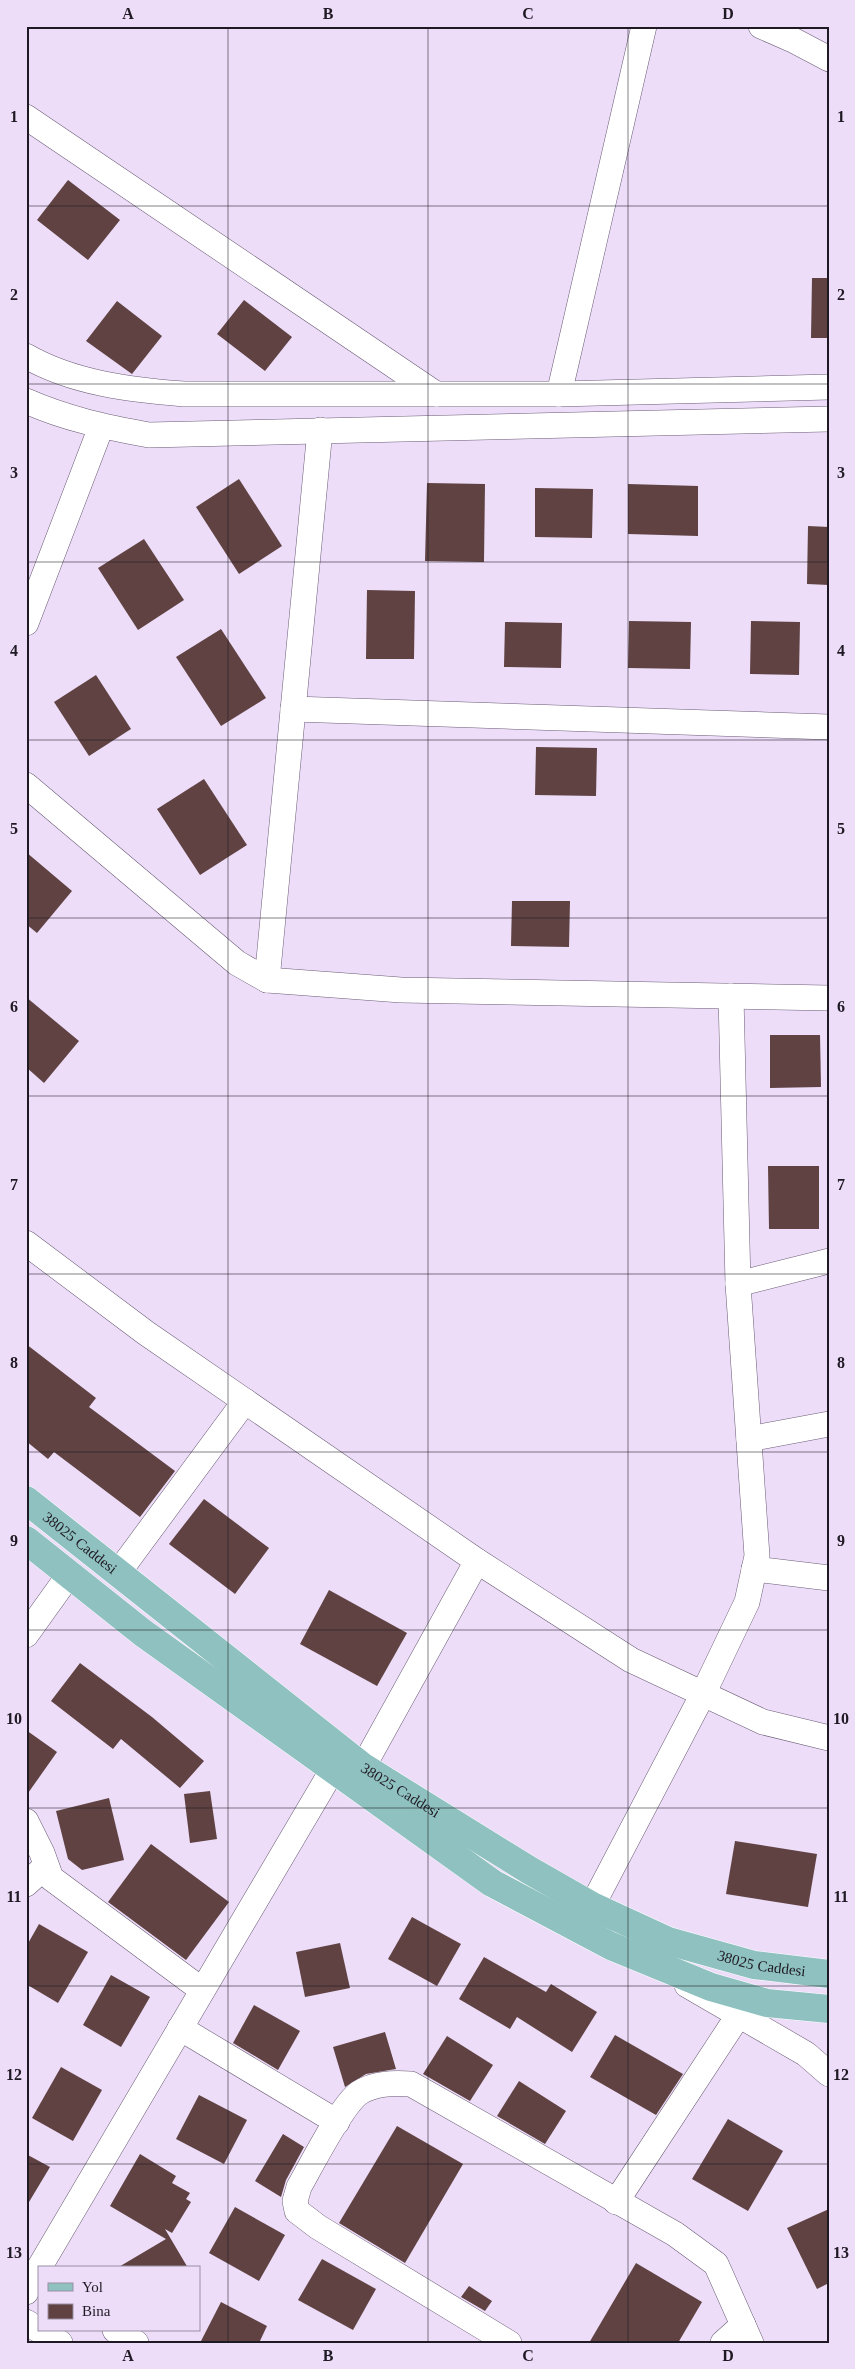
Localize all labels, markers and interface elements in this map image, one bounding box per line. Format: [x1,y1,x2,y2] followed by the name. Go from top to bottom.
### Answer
[122,5,134,22] text: A
[323,5,334,22] text: B
[522,5,534,22] text: C
[722,5,734,22] text: D
[10,108,18,125] text: 1
[837,108,845,125] text: 1
[10,286,18,303] text: 2
[837,286,845,303] text: 2
[10,464,18,481] text: 3
[837,464,845,481] text: 3
[10,642,18,659] text: 4
[837,642,845,659] text: 4
[10,820,18,837] text: 5
[837,820,845,837] text: 5
[10,998,18,1015] text: 6
[837,998,845,1015] text: 6
[10,1176,18,1193] text: 7
[837,1176,845,1193] text: 7
[10,1354,18,1371] text: 8
[837,1354,845,1371] text: 8
[40,1509,120,1577] street label: 38025 Caddesi
[10,1532,18,1549] text: 9
[837,1532,845,1549] text: 9
[6,1710,22,1727] text: 10
[833,1710,849,1727] text: 10
[358,1760,443,1821] street label: 38025 Caddesi
[6,1888,22,1905] text: 11
[833,1888,849,1905] text: 11
[716,1947,807,1979] street label: 38025 Caddesi
[6,2066,22,2083] text: 12
[833,2066,849,2083] text: 12
[6,2244,22,2261] text: 13
[833,2244,849,2261] text: 13
[38,2266,200,2332] legend
[82,2279,103,2295] text: Yol
[82,2303,111,2319] text: Bina
[122,2347,134,2364] text: A
[323,2347,334,2364] text: B
[522,2347,534,2364] text: C
[722,2347,734,2364] text: D

